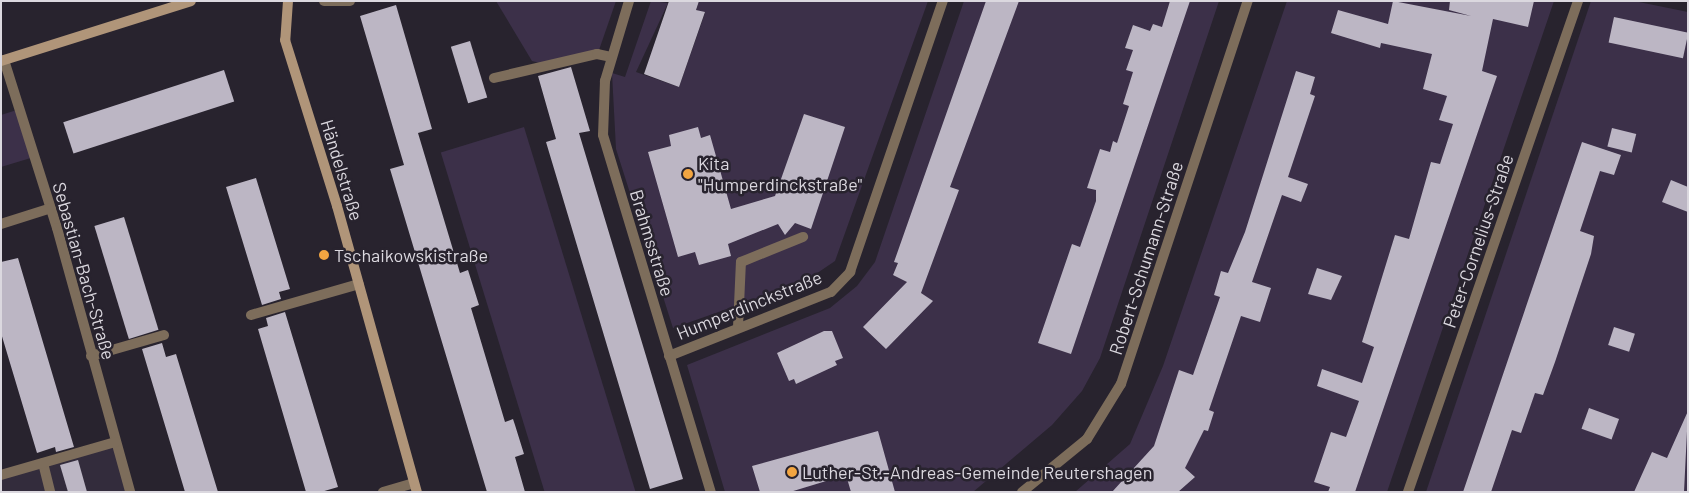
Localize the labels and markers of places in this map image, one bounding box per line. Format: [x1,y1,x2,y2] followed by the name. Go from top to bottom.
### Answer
[698,153,862,195] place label: Kita "Humperdinckstraße"
[682,168,694,180] marker: Kita "Humperdinckstraße"
[334,244,488,266] place label: Tschaikowskistraße
[318,249,330,261] marker: Tschaikowskistraße
[802,461,1152,483] place label: Luther-St.-Andreas-Gemeinde Reutershagen
[786,466,798,478] marker: Luther-St.-Andreas-Gemeinde Reutershagen

